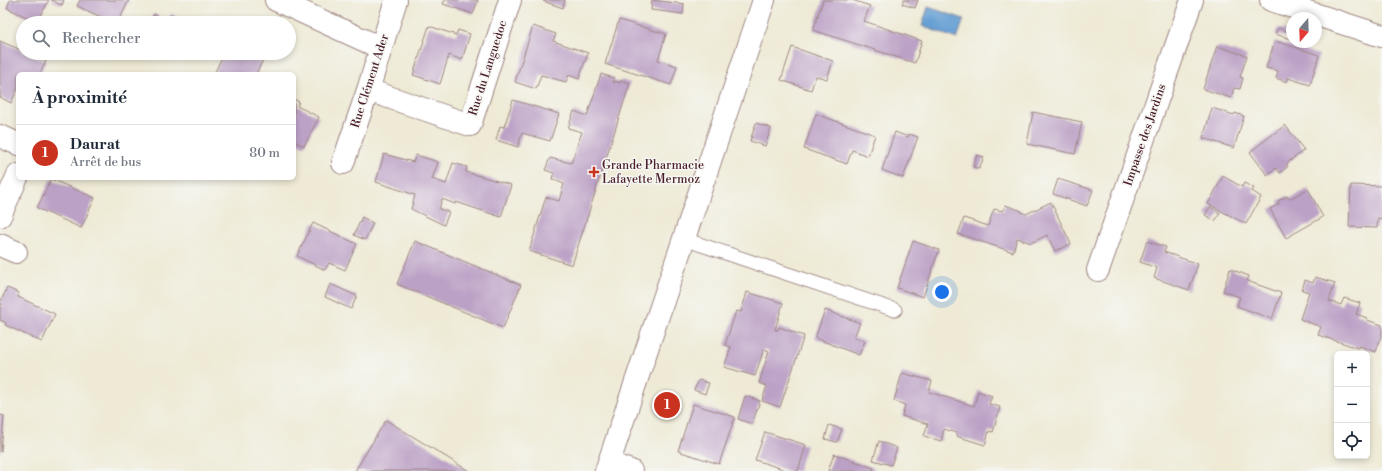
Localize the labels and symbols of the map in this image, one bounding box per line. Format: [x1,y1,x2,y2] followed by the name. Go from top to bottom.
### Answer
[1286,12,1322,48] north arrow
[465,18,511,118] street label: Rue du Languedoc
[348,32,392,130] street label: Rue Clément Ader
[1120,82,1170,188] street label: Impasse des Jardins
[602,158,704,187] place label: Grande Pharmacie Lafayette Mermoz
[589,167,599,177] marker: Grande Pharmacie Lafayette Mermoz
[932,282,952,302] your location
[654,390,680,420] pin: 1

